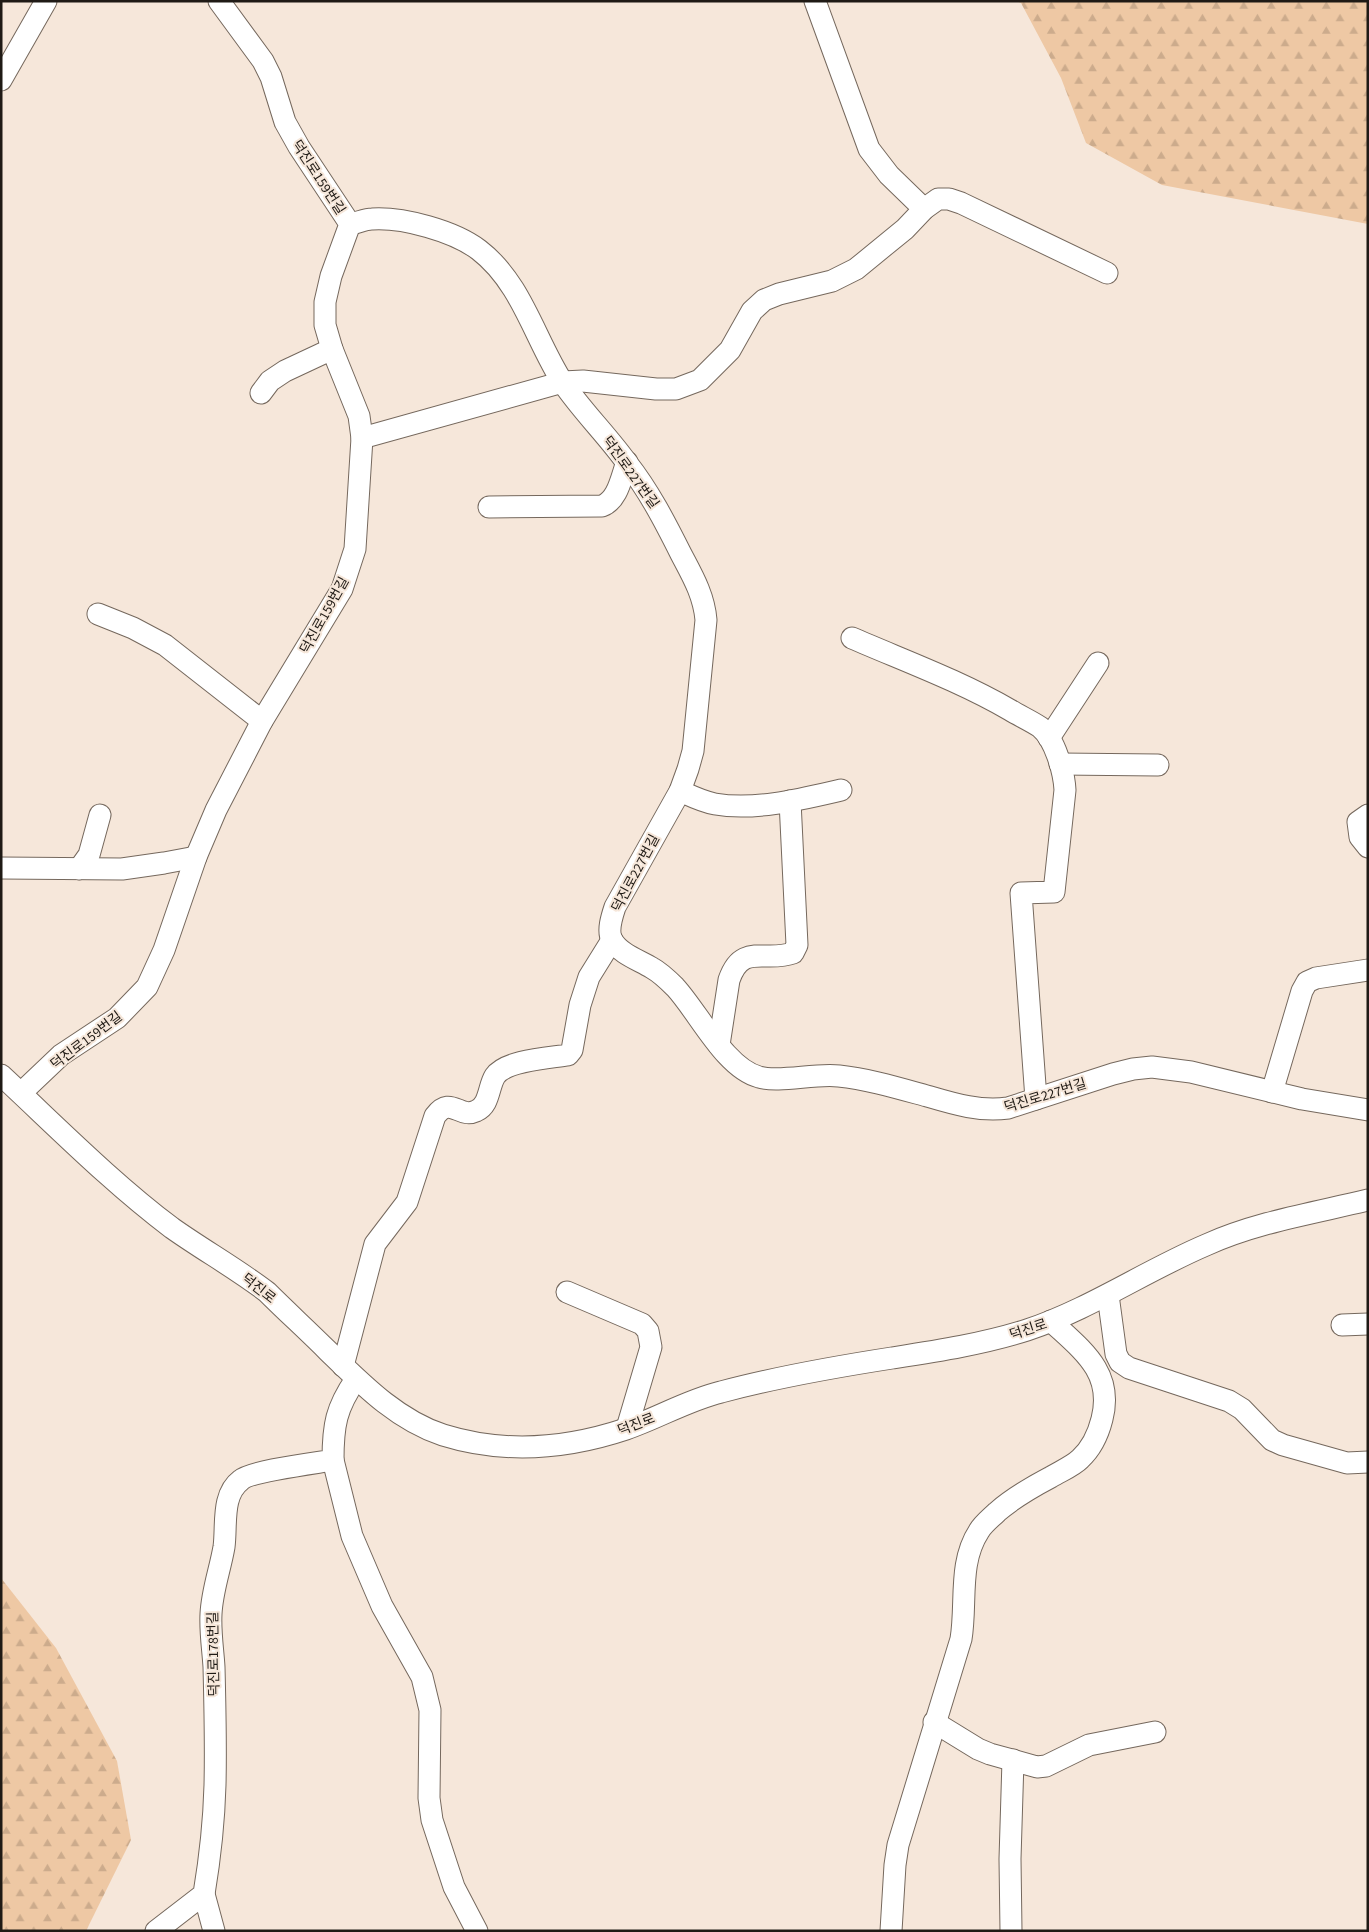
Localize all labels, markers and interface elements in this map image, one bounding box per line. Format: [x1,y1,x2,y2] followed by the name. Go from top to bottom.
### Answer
[287,136,350,219] street label: 덕진로159번길
[597,432,663,513] street label: 덕진로227번길
[295,573,354,658] street label: 덕진로159번길
[607,831,665,916] street label: 덕진로227번길
[47,1007,127,1074] street label: 덕진로159번길
[1002,1074,1089,1118] street label: 덕진로227번길
[237,1269,280,1309] street label: 덕진로
[1007,1314,1050,1345] street label: 덕진로
[615,1409,658,1441] street label: 덕진로
[203,1611,225,1697] street label: 덕진로178번길

